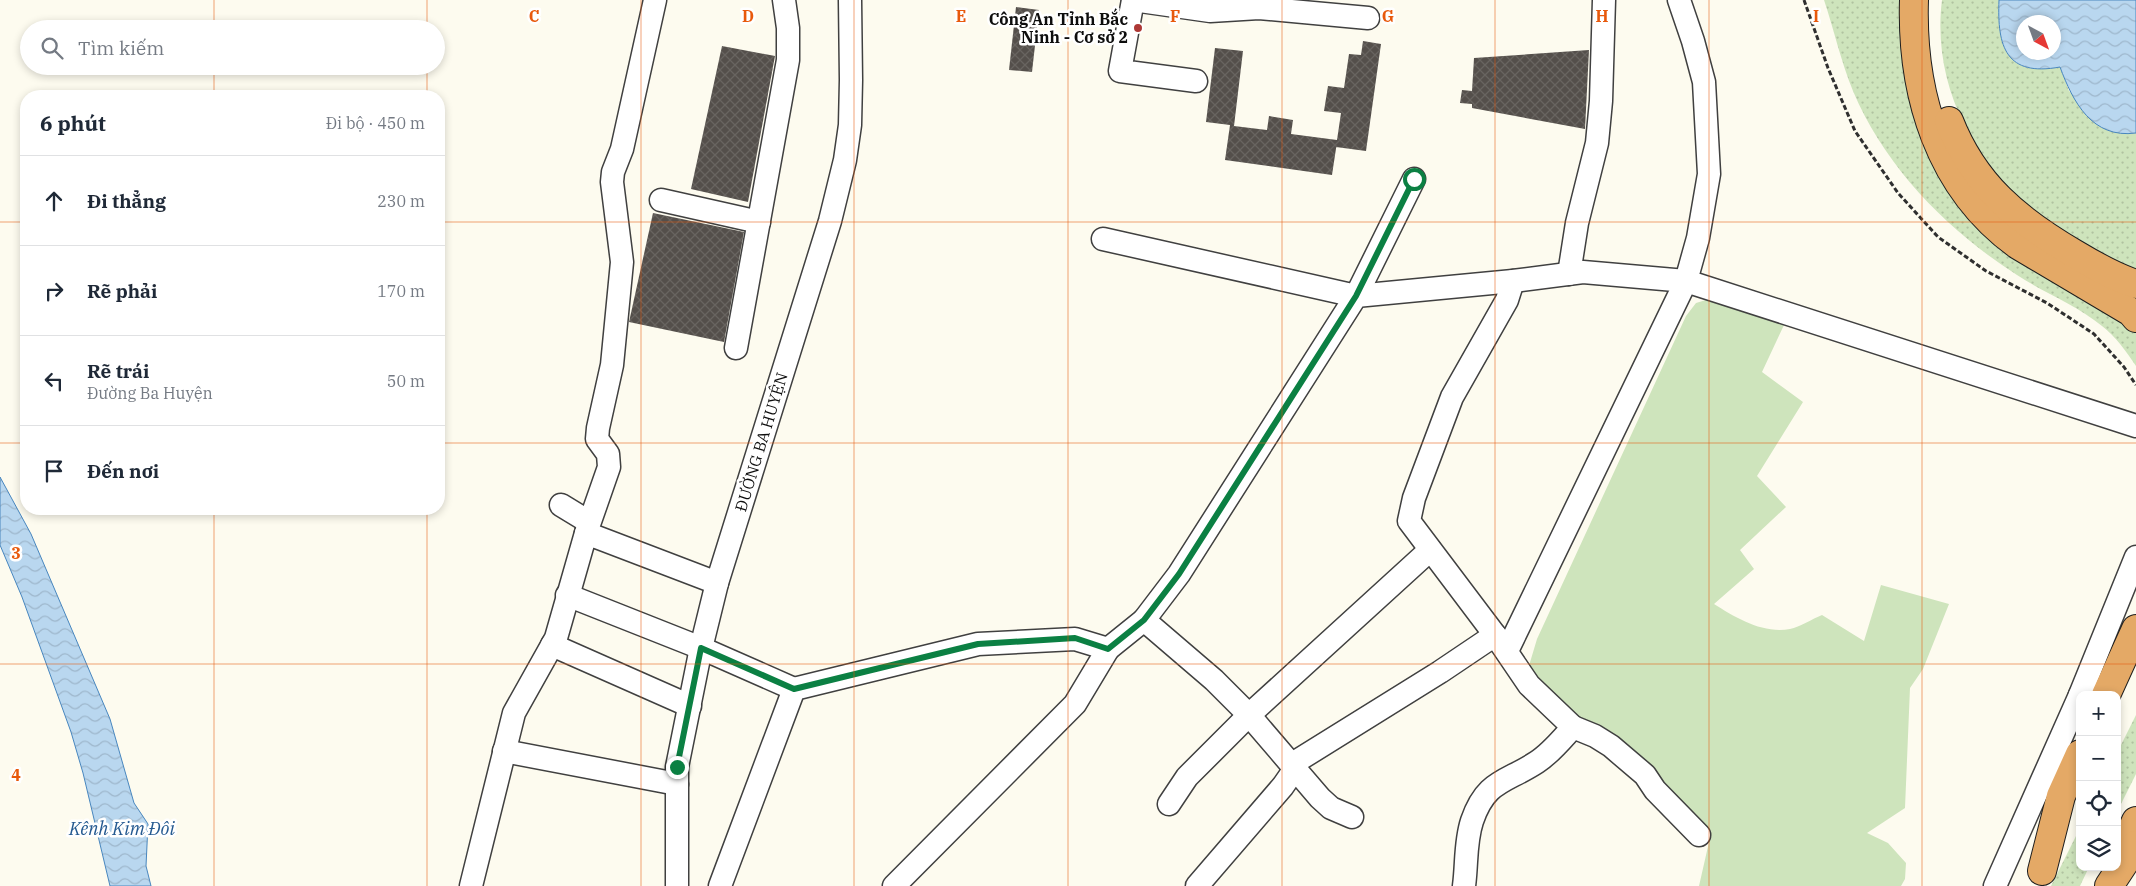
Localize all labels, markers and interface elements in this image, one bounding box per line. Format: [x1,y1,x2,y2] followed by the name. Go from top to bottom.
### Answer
[529,6,539,26] text: C
[742,6,754,26] text: D
[956,6,966,26] text: E
[1170,6,1180,26] text: F
[1382,6,1394,26] text: G
[1596,6,1609,26] text: H
[1813,6,1819,26] text: I
[989,8,1128,47] place label: Công An Tỉnh Bắc Ninh - Cơ sở 2
[2016,15,2061,60] north arrow
[20,20,445,75] search box
[1132,22,1144,34] marker: Công An Tỉnh Bắc Ninh - Cơ sở 2
[38,34,66,62] icon: search
[78,36,164,60] text: Tìm kiếm
[40,109,106,137] text: 6 phút
[326,113,425,133] text: Đi bộ · 450 m
[1403,168,1426,191] route start
[40,187,68,215] icon: ahead
[87,189,166,213] text: Đi thẳng
[377,191,425,211] text: 230 m
[40,277,68,305] icon: right
[87,279,157,303] text: Rẽ phải
[377,281,425,301] text: 170 m
[87,359,149,383] text: Rẽ trái
[40,367,68,395] icon: left
[729,370,792,514] street label: ĐƯỜNG BA HUYỆN
[387,371,425,391] text: 50 m
[87,383,213,403] text: Đường Ba Huyện
[40,457,68,485] icon: arrive
[87,459,159,483] text: Đến nơi
[11,543,21,563] text: 3
[2076,691,2121,871] map controls
[2076,691,2121,736] button: +
[2076,736,2121,781] button: −
[666,756,689,779] route end
[11,765,21,785] text: 4
[2076,781,2121,826] button: locate
[68,817,175,840] water label: Kênh Kim Đôi
[2076,826,2121,871] button: layers

